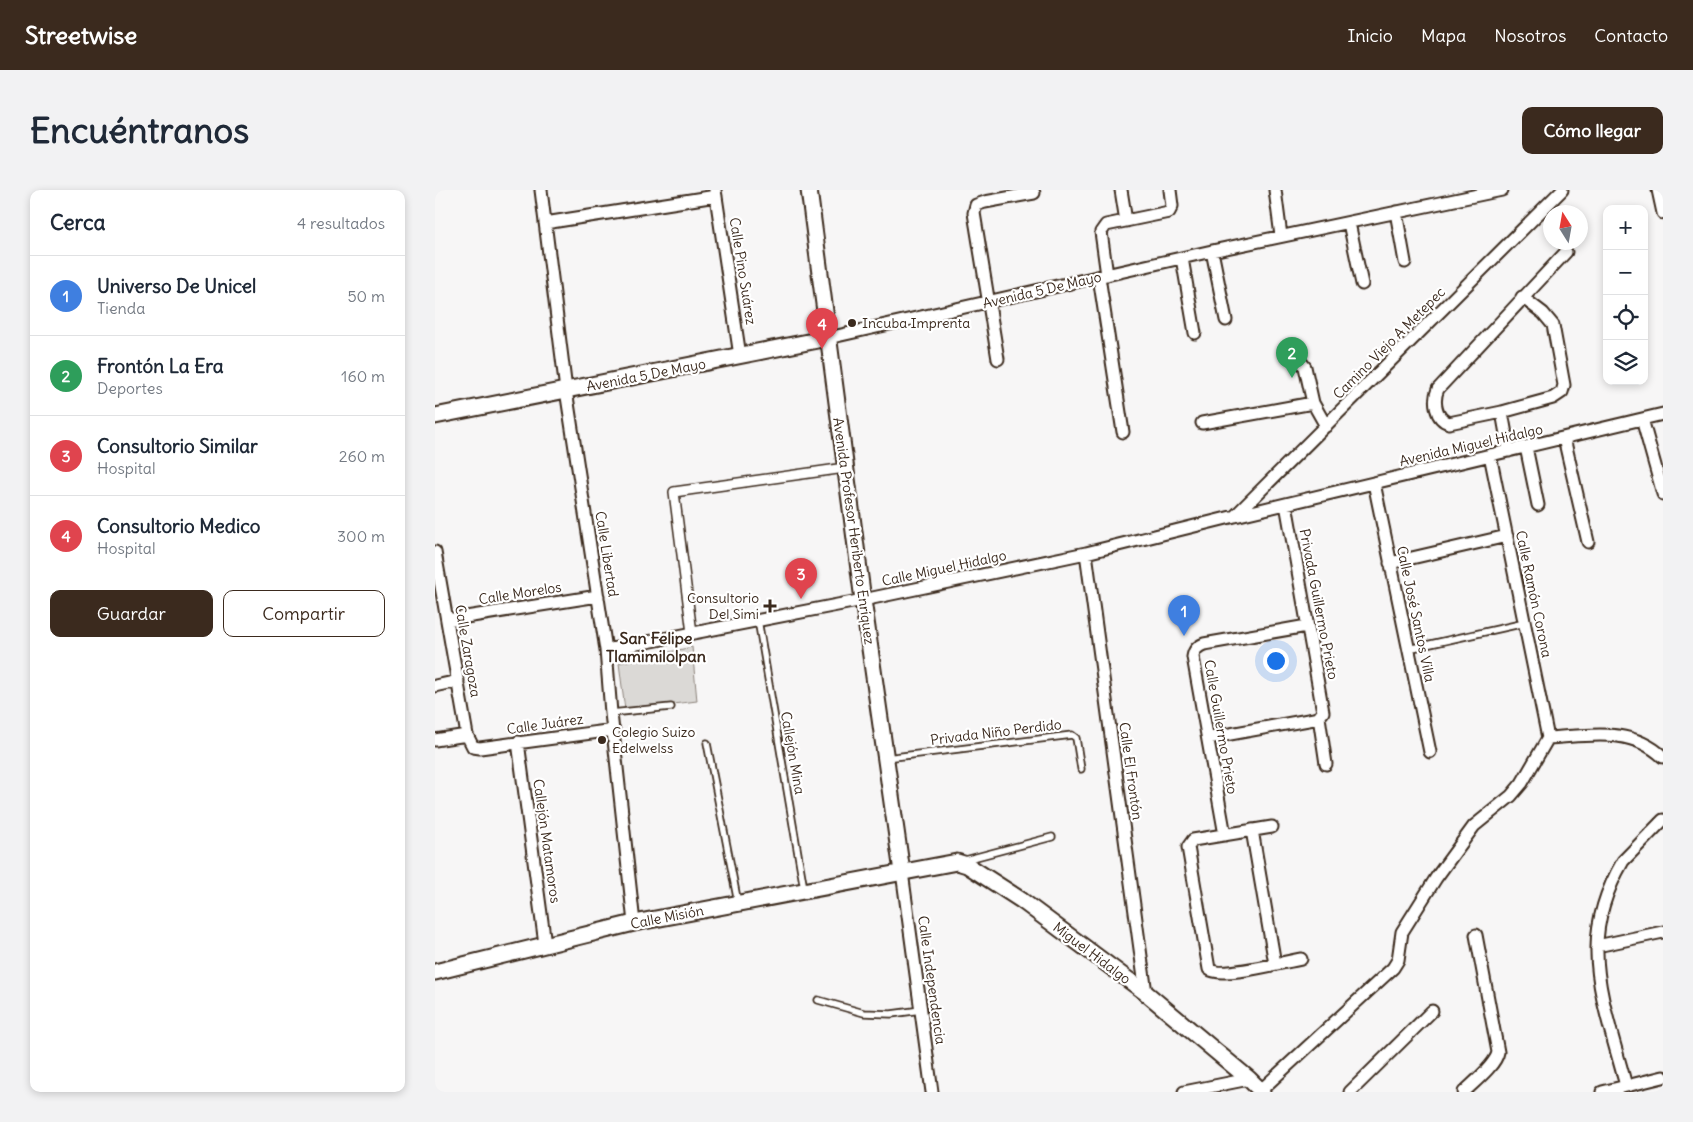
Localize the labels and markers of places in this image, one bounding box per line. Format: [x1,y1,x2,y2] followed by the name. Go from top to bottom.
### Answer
[806,308,838,349] pin: 4
[862,314,970,332] place label: Incuba Imprenta
[846,317,858,329] marker: Incuba Imprenta
[1276,337,1308,378] pin: 2
[785,558,817,599] pin: 3
[687,589,759,623] place label: Consultorio Del Simi
[1168,595,1200,636] pin: 1
[763,599,777,613] marker: Consultorio Del Simi
[612,723,695,757] place label: Colegio Suizo Edelwelss
[596,734,608,746] marker: Colegio Suizo Edelwelss

